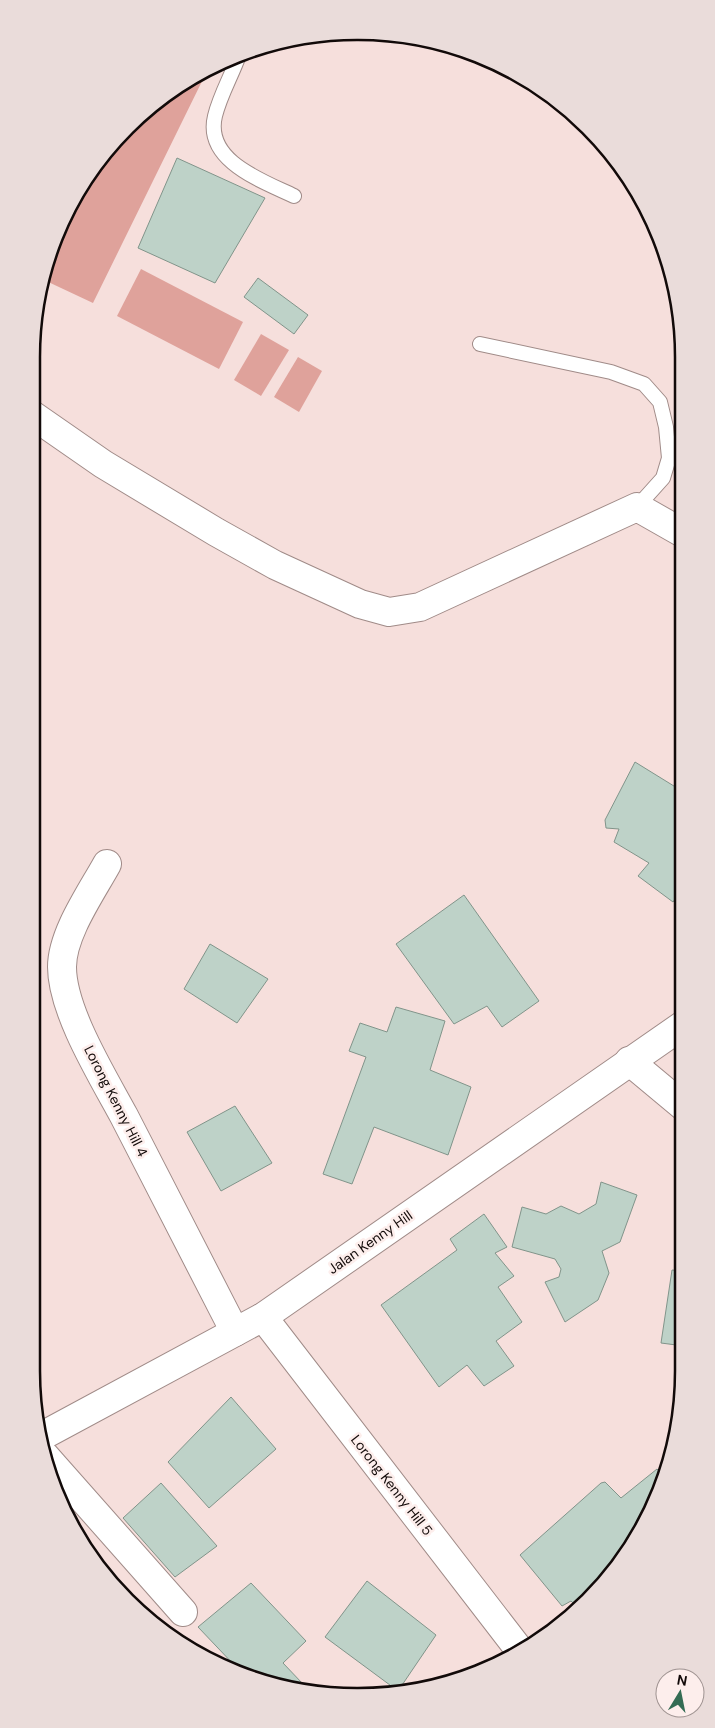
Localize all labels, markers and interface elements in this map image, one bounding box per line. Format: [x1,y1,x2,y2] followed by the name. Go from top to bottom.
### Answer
[80,1042,152,1160] street label: Lorong Kenny Hill 4
[324,1206,416,1278] street label: Jalan Kenny Hill
[347,1431,437,1539] street label: Lorong Kenny Hill 5
[655,1668,705,1718] north arrow
[676,1670,689,1690] text: N

